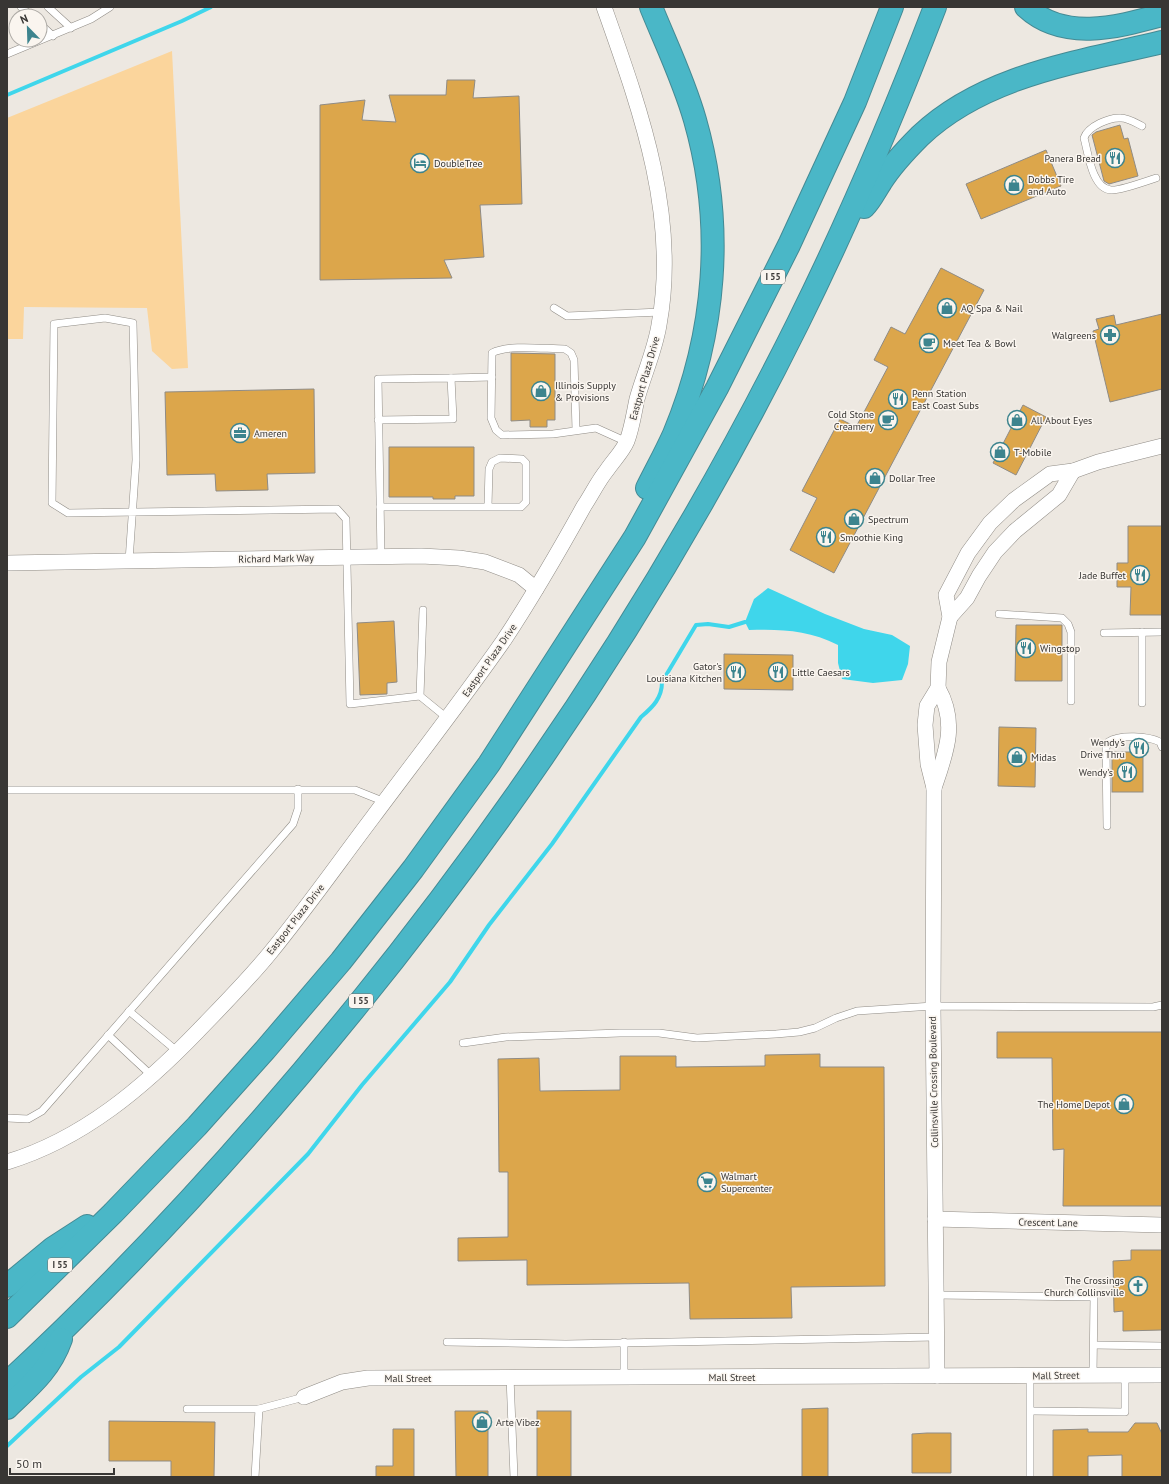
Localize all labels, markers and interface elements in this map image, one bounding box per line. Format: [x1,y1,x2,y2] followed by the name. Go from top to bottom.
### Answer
[8,8,48,48] north arrow
[18,11,30,27] text: N
[1104,147,1126,169] restaurant icon: Panera Bread
[409,152,431,174] hotel icon: DoubleTree
[1045,152,1101,165] place label: Panera Bread
[434,157,483,170] place label: DoubleTree
[1028,173,1074,198] place label: Dobbs Tire and Auto
[1003,174,1025,196] shop icon: Dobbs Tire and Auto
[761,270,785,284] road number: I 55
[936,297,958,319] shop icon: AQ Spa & Nail
[961,302,1023,315] place label: AQ Spa & Nail
[1099,324,1121,346] pharmacy icon: Walgreens
[1052,329,1096,342] place label: Walgreens
[918,332,940,354] cafe icon: Meet Tea & Bowl
[626,335,663,421] street label: Eastport Plaza Drive
[943,337,1016,350] place label: Meet Tea & Bowl
[555,379,616,404] place label: Illinois Supply & Provisions
[530,380,552,402] shop icon: Illinois Supply & Provisions
[912,387,979,412] place label: Penn Station East Coast Subs
[887,388,909,410] restaurant icon: Penn Station East Coast Subs
[828,408,874,433] place label: Cold Stone Creamery
[877,409,899,431] cafe icon: Cold Stone Creamery
[1006,409,1028,431] shop icon: All About Eyes
[1031,414,1092,427] place label: All About Eyes
[229,422,251,444] office icon: Ameren
[254,427,287,440] place label: Ameren
[989,441,1011,463] shop icon: T-Mobile
[1014,446,1052,459] place label: T-Mobile
[864,467,886,489] shop icon: Dollar Tree
[889,472,935,485] place label: Dollar Tree
[843,508,865,530] shop icon: Spectrum
[868,513,909,526] place label: Spectrum
[815,526,837,548] restaurant icon: Smoothie King
[840,531,903,544] place label: Smoothie King
[238,551,314,566] street label: Richard Mark Way
[1129,564,1151,586] restaurant icon: Jade Buffet
[1078,569,1127,582] place label: Jade Buffet
[459,621,520,699] street label: Eastport Plaza Drive
[1015,637,1037,659] restaurant icon: Wingstop
[1040,642,1080,655] place label: Wingstop
[646,660,722,685] place label: Gator's Louisiana Kitchen
[725,661,747,683] restaurant icon: Gator's Louisiana Kitchen
[767,661,789,683] restaurant icon: Little Caesars
[792,666,850,679] place label: Little Caesars
[1080,736,1125,761] place label: Wendy's Drive Thru
[1128,737,1150,759] restaurant icon: Wendy's Drive Thru
[1006,746,1028,768] shop icon: Midas
[1031,751,1056,764] place label: Midas
[1116,761,1138,783] restaurant icon: Wendy's
[1079,766,1113,779] place label: Wendy's
[264,881,327,957] street label: Eastport Plaza Drive
[349,994,373,1008] road number: I 55
[926,1016,941,1148] street label: Collinsville Crossing Boulevard
[1113,1093,1135,1115] shop icon: The Home Depot
[1038,1098,1111,1111] place label: The Home Depot
[721,1170,773,1195] place label: Walmart Supercenter
[696,1171,718,1193] supermarket icon: Walmart Supercenter
[1018,1215,1078,1230] street label: Crescent Lane
[48,1258,72,1272] road number: I 55
[1044,1274,1124,1299] place label: The Crossings Church Collinsville
[1127,1275,1149,1297] church icon: The Crossings Church Collinsville
[1032,1369,1080,1382] street label: Mall Street
[709,1371,756,1384] street label: Mall Street
[385,1372,432,1385] street label: Mall Street
[471,1411,493,1433] shop icon: Arte Vibez
[496,1416,539,1429] place label: Arte Vibez
[10,1450,114,1476] scale bar
[16,1456,42,1471] text: 50 m

